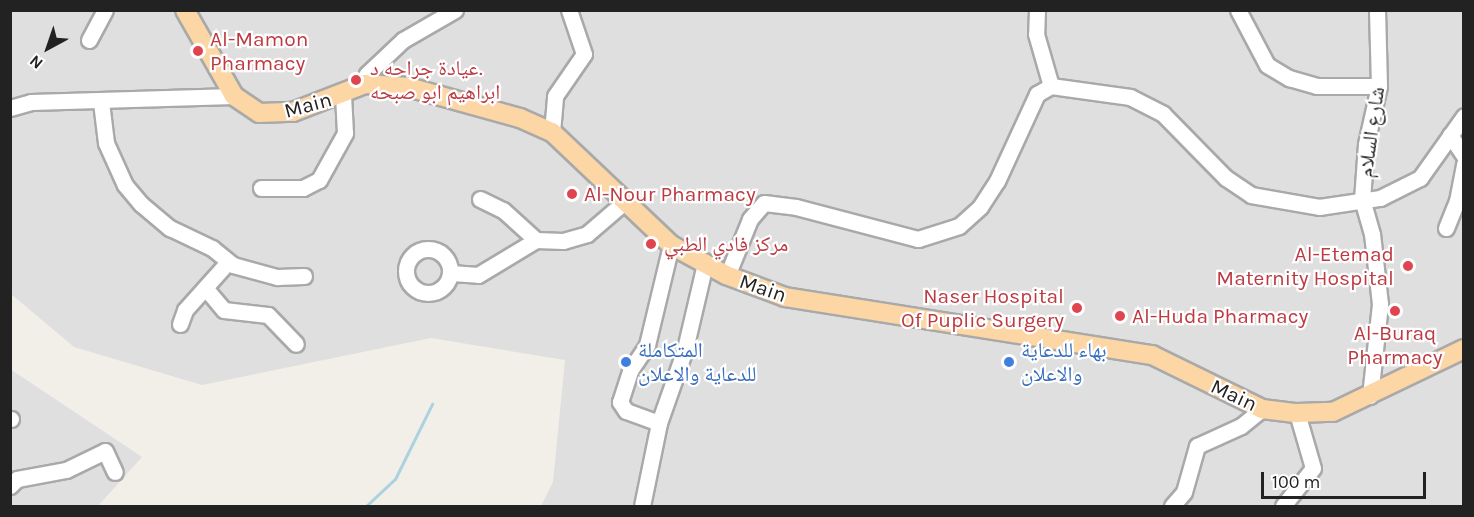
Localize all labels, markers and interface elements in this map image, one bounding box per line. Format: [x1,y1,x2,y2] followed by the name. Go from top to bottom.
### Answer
[18,18,78,78] north arrow
[210,26,308,76] place label: Al-Mamon Pharmacy
[191,44,205,58] marker: Al-Mamon Pharmacy
[26,51,47,73] text: N
[370,55,500,105] place label: عيادة جراحه د. ابراهيم ابو صبحه
[347,71,365,89] marker: عيادة جراحه د. ابراهيم ابو صبحه
[1352,85,1390,179] street label: شارع السلام
[281,87,335,123] street label: Main
[584,181,756,207] place label: Al-Nour Pharmacy
[565,187,579,201] marker: Al-Nour Pharmacy
[664,231,788,257] place label: مركز فادي الطبي
[642,235,660,253] marker: مركز فادي الطبي
[1216,241,1394,291] place label: Al-Etemad Maternity Hospital
[1399,257,1417,275] marker: Al-Etemad Maternity Hospital
[736,268,790,308] street label: Main
[901,283,1064,333] place label: Naser Hospital Of Puplic Surgery
[1068,299,1086,317] marker: Naser Hospital Of Puplic Surgery
[1132,303,1308,329] place label: Al-Huda Pharmacy
[1388,304,1402,318] marker: Al-Buraq Pharmacy
[1113,309,1127,323] marker: Al-Huda Pharmacy
[1347,320,1443,370] place label: Al-Buraq Pharmacy
[638,337,757,387] place label: المتكاملة للدعاية والاعلان
[1021,337,1106,387] place label: بهاء للدعاية والاعلان
[619,355,633,369] marker: المتكاملة للدعاية والاعلان
[1002,355,1016,369] marker: بهاء للدعاية والاعلان
[1207,373,1261,417] street label: Main
[1264,460,1429,498] scale bar
[1272,471,1320,493] text: 100 m

